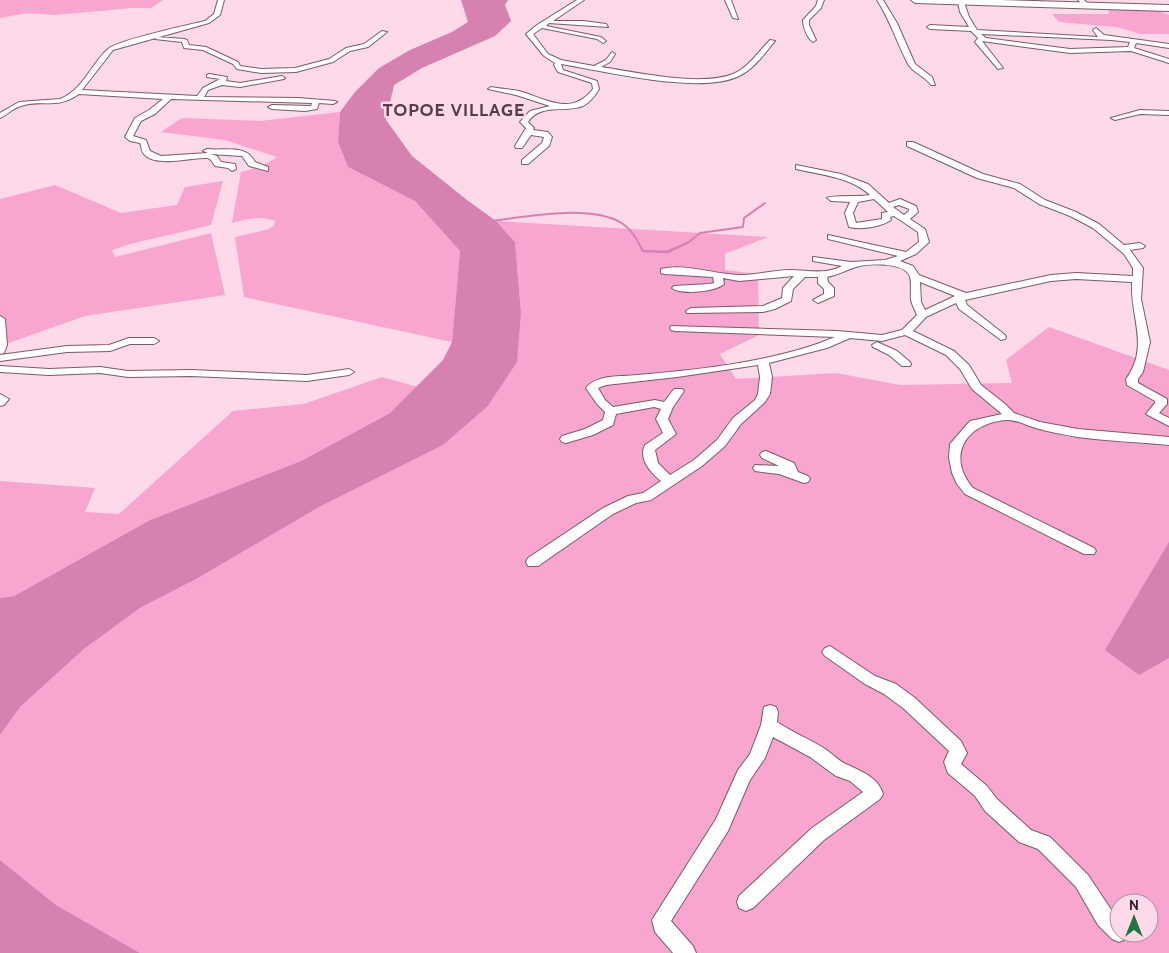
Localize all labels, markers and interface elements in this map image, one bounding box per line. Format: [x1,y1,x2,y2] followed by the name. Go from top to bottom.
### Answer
[383,99,525,121] district label: TOPOE VILLAGE
[1109,893,1159,943] north arrow
[1129,896,1139,914] text: N

